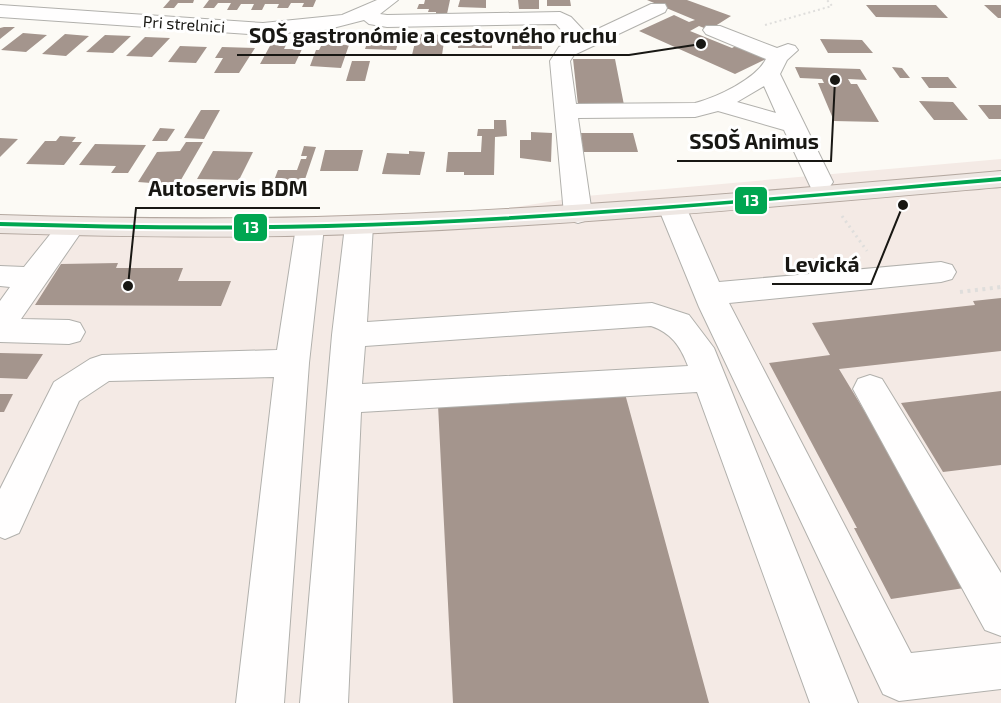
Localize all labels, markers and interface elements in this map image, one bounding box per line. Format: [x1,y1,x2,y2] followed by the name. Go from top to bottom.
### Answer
[142,11,226,36] street label: Pri strelnici
[237,16,629,55] callout: SOŠ gastronómie a cestovného ruchu
[249,22,617,47] text: SOŠ gastronómie a cestovného ruchu
[677,122,831,161] callout: SSOŠ Animus
[689,128,819,153] text: SSOŠ Animus
[136,169,320,208] callout: Autoservis BDM
[148,175,308,200] text: Autoservis BDM
[734,186,768,215] line badge: 13
[743,190,759,209] text: 13
[233,213,268,242] line badge: 13
[243,217,259,236] text: 13
[772,245,871,284] callout: Levická
[784,251,860,276] text: Levická

